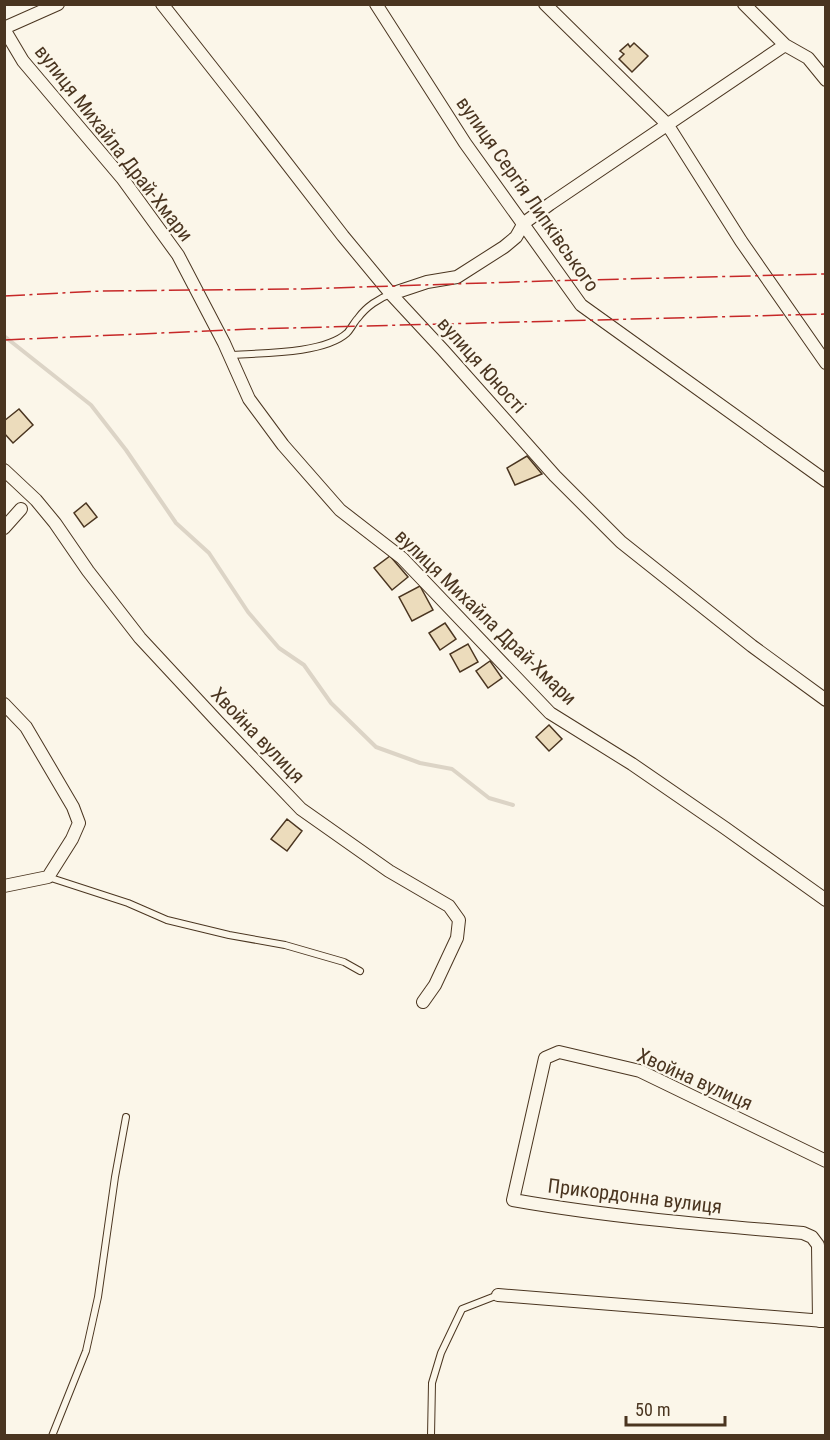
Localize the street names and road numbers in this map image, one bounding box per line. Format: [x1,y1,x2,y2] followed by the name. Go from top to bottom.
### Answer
[30,40,198,246] street label: вулиця Михайла Драй-Хмари
[452,92,604,296] street label: вулиця Сергія Липківського
[433,312,531,418] street label: вулиця Юності
[390,524,582,710] street label: вулиця Михайла Драй-Хмари
[206,682,310,788] street label: Хвойна вулиця
[633,1043,757,1115] street label: Хвойна вулиця
[546,1173,724,1219] street label: Прикордонна вулиця

